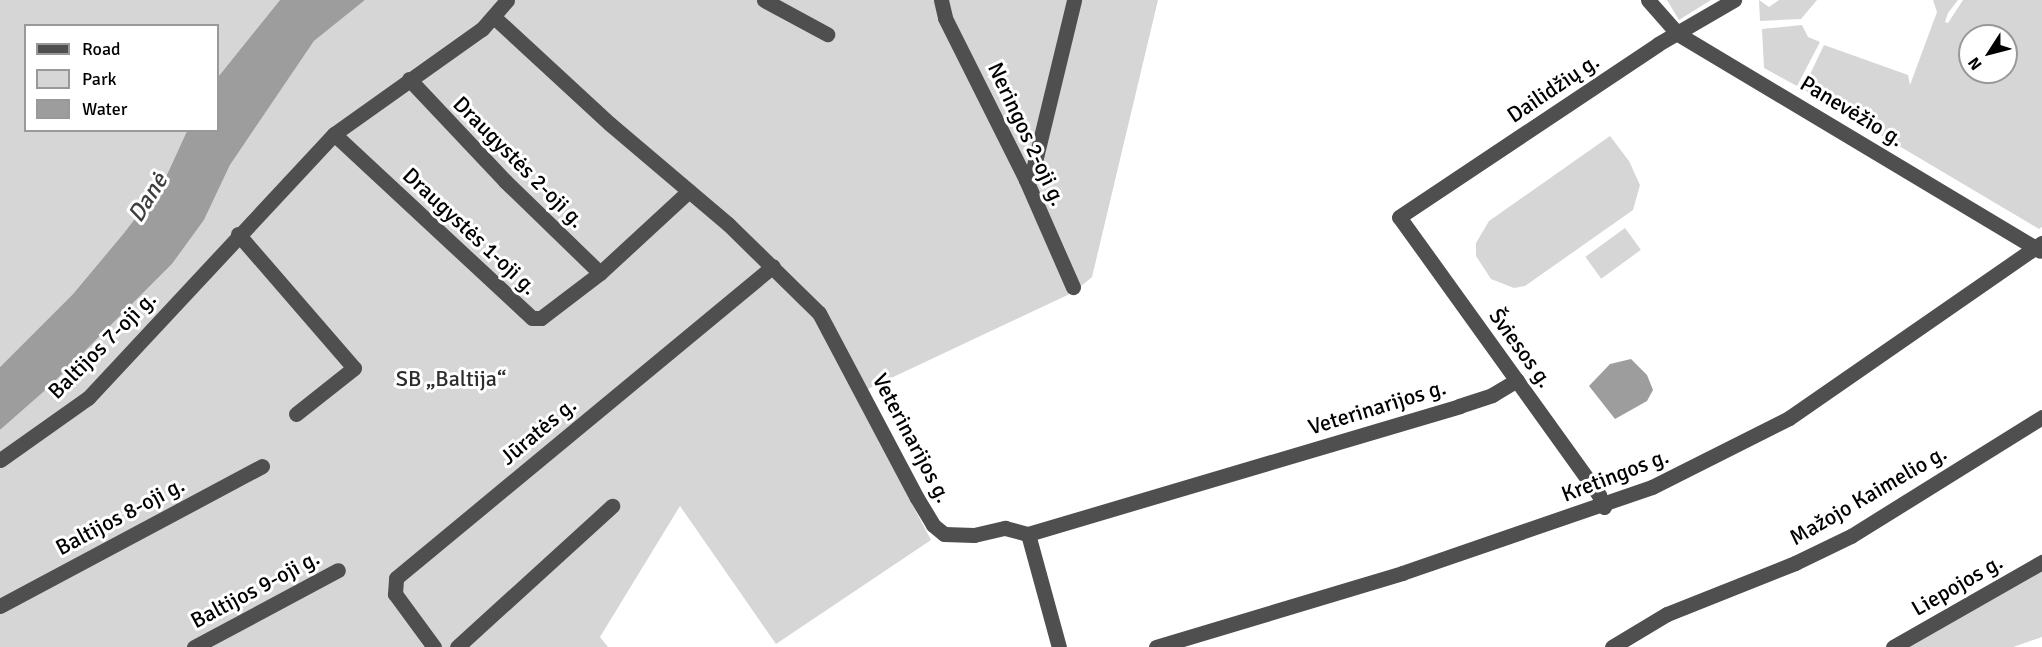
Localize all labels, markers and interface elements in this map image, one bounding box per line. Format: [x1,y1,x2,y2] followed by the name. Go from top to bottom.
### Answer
[24,24,219,132] legend
[1958,24,2018,84] north arrow
[82,38,121,60] text: Road
[1502,48,1604,128] street label: Dailidžių g.
[1964,53,1986,74] text: N
[982,58,1072,210] street label: Neringos 2-oji g.
[82,68,117,90] text: Park
[1795,70,1909,152] street label: Panevėžio g.
[448,91,590,233] street label: Draugystės 2-oji g.
[82,98,127,120] text: Water
[397,162,543,300] street label: Draugystės 1-oji g.
[122,168,174,228] water label: Danė
[43,286,161,404] street label: Baltijos 7-oji g.
[1483,303,1559,393] street label: Šviesos g.
[396,366,506,392] park label: SB „Baltija“
[867,369,957,507] street label: Veterinarijos g.
[1305,374,1449,440] street label: Veterinarijos g.
[495,392,581,470] street label: Jūratės g.
[1785,439,1951,551] street label: Mažojo Kaimelio g.
[1558,443,1672,507] street label: Kretingos g.
[51,471,189,561] street label: Baltijos 8-oji g.
[186,544,324,634] street label: Baltijos 9-oji g.
[1907,548,2007,622] street label: Liepojos g.

